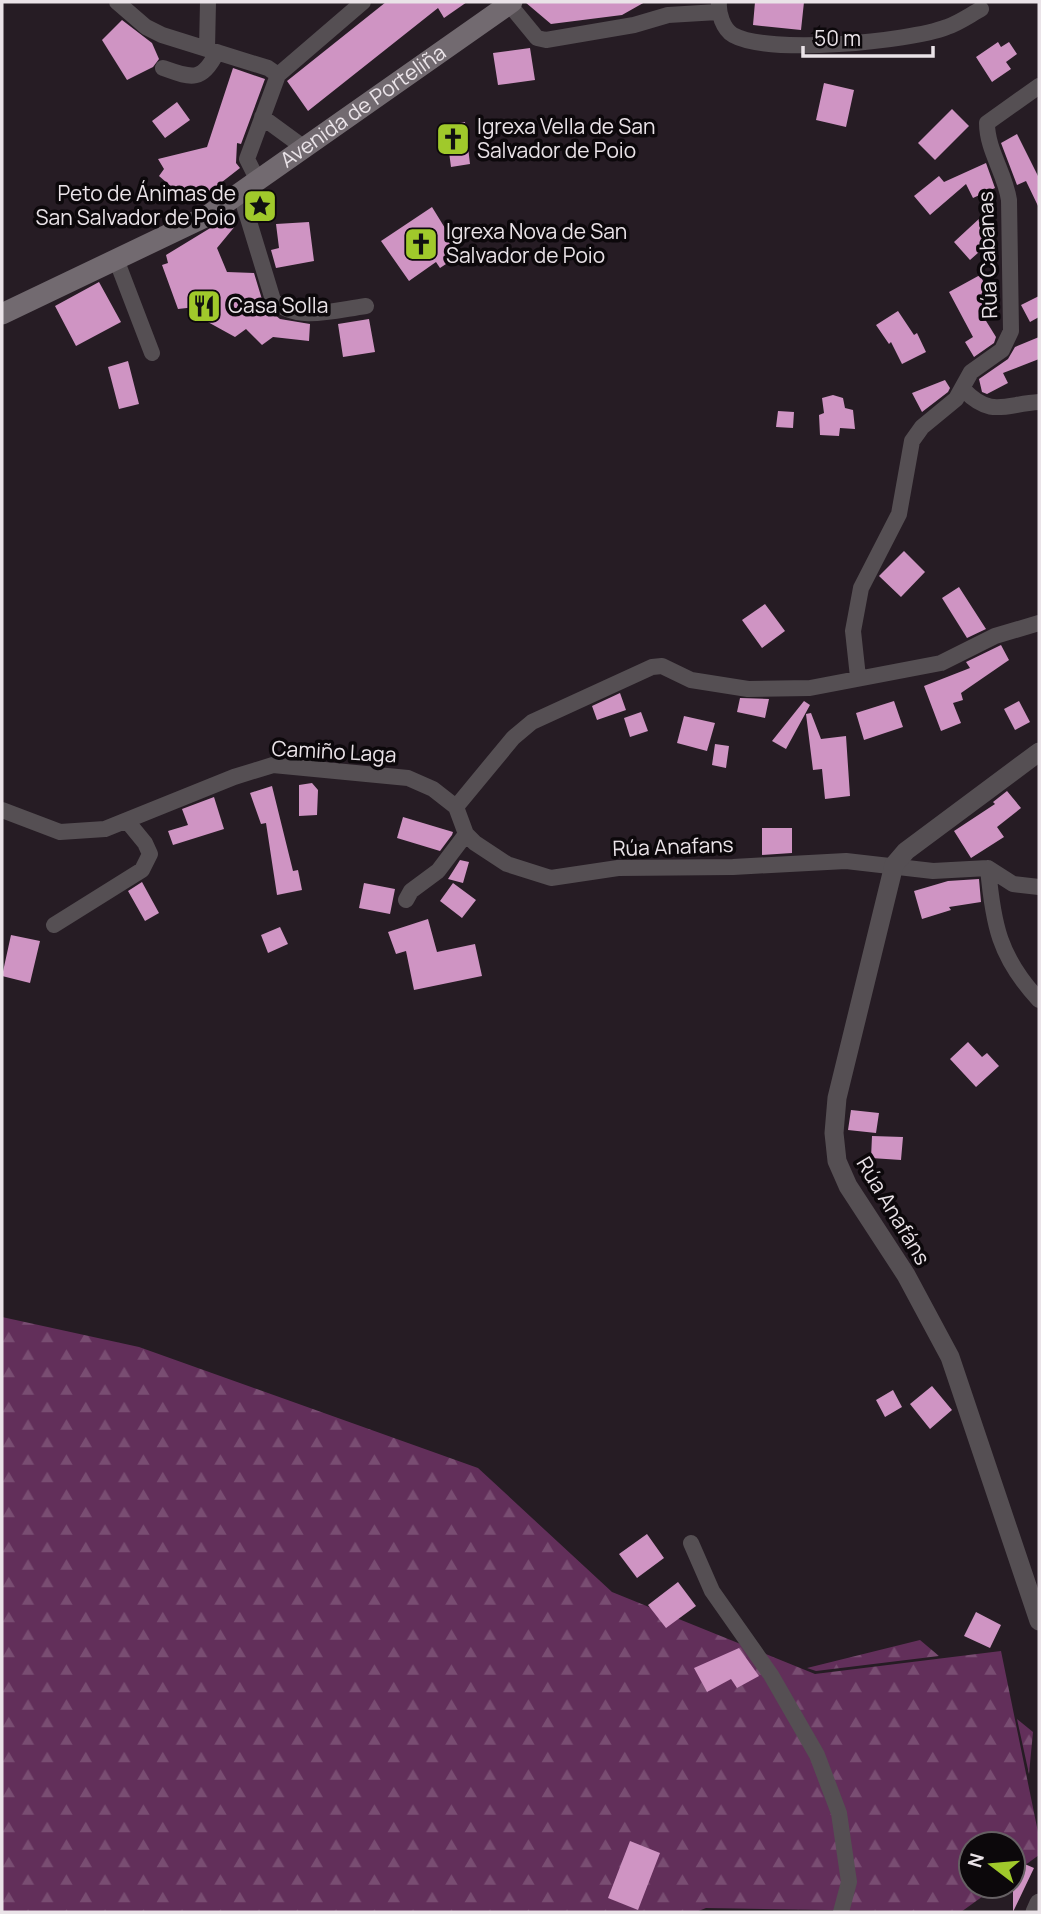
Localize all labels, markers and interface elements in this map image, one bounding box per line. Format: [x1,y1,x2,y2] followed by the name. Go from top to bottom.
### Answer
[803,14,932,58] scale bar
[814,24,861,52] text: 50 m
[274,38,451,173] street label: Avenida de Porteliña
[477,112,655,164] place label: Igrexa Vella de San Salvador de Poio
[434,120,472,158] church icon: Igrexa Vella de San Salvador de Poio
[36,179,236,231] place label: Peto de Ánimas de San Salvador de Poio
[241,187,279,225] place icon: Peto de Ánimas de San Salvador de Poio
[971,191,1003,319] street label: Rúa Cabanas
[446,217,627,269] place label: Igrexa Nova de San Salvador de Poio
[402,225,440,263] church icon: Igrexa Nova de San Salvador de Poio
[185,287,223,325] restaurant icon: Casa Solla
[228,291,328,319] place label: Casa Solla
[271,734,397,768] street label: Camiño Laga
[612,830,734,862] street label: Rúa Anafans
[851,1151,937,1270] street label: Rúa Anafáns
[957,1830,1027,1900] north arrow
[961,1850,990,1870] text: N

